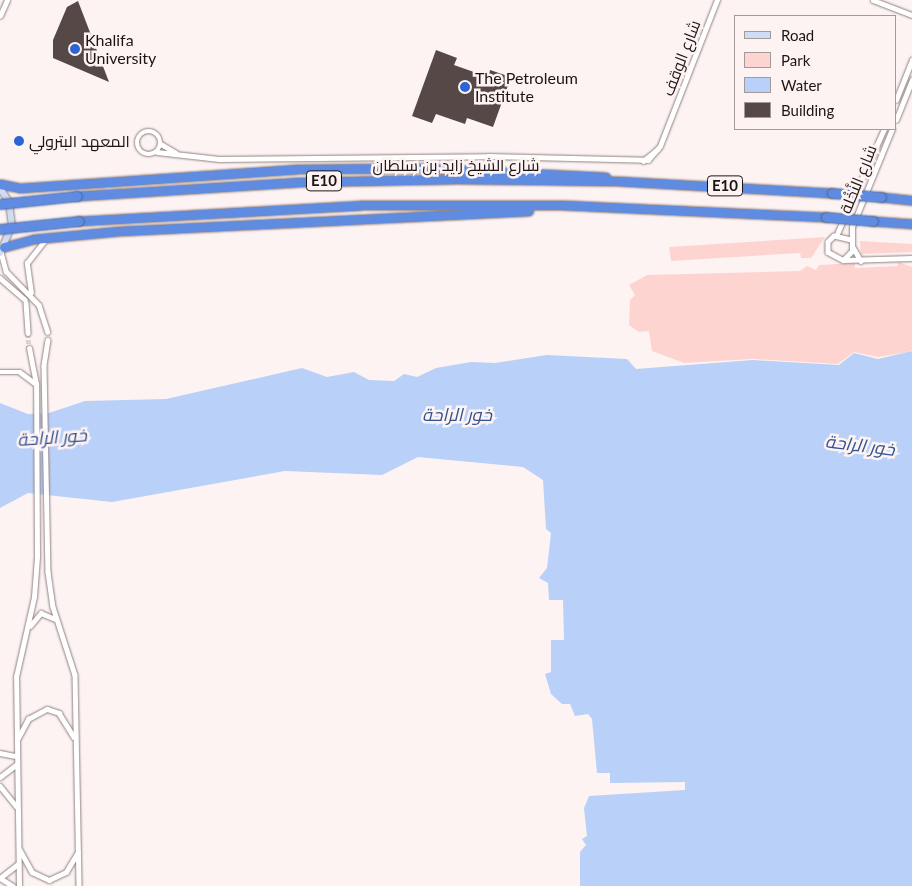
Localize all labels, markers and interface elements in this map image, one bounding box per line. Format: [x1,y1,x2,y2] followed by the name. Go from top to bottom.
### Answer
[734,15,897,130] legend
[658,17,704,99] street label: شارع الوقف
[781,26,814,44] text: Road
[85,30,156,68] place label: Khalifa University
[69,43,81,55] marker: Khalifa University
[781,51,810,69] text: Park
[475,68,578,106] place label: The Petroleum Institute
[781,76,822,94] text: Water
[459,81,471,93] marker: The Petroleum Institute
[781,101,834,119] text: Building
[29,131,130,151] place label: المعهد البترولي
[13,135,25,147] marker: المعهد البترولي
[836,142,880,216] street label: شارع النَّخْلة
[373,155,539,175] street label: شارع الشيخ زايد بن سلطان
[305,168,343,194] road number: E10
[706,174,744,198] road number: E10
[422,403,492,425] water label: خور الراحة
[16,424,88,450] water label: خور الراحة
[824,430,896,460] water label: خور الراحة

